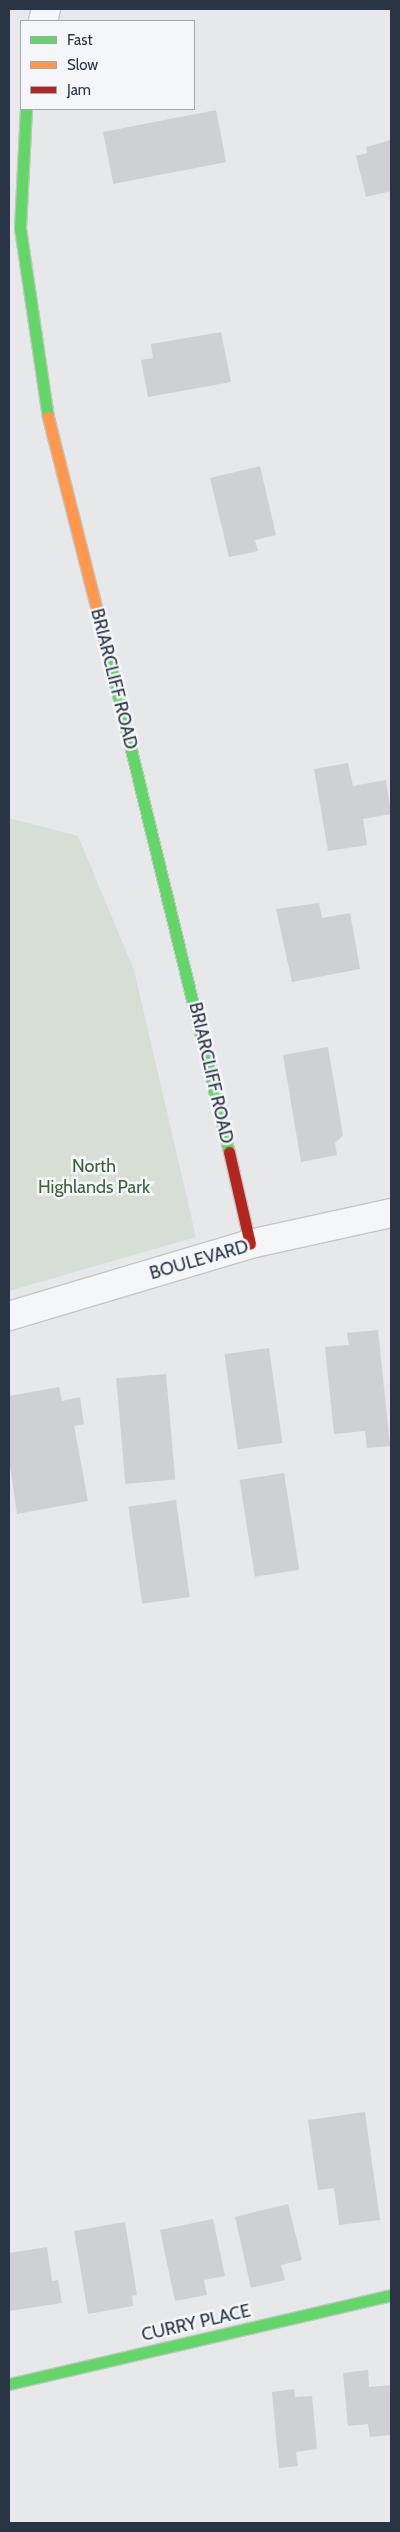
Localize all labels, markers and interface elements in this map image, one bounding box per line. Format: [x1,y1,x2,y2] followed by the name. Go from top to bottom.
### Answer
[20,20,195,110] legend
[67,31,92,49] text: Fast
[67,56,98,74] text: Slow
[67,81,91,99] text: Jam
[86,606,142,752] street label: BRIARCLIFF ROAD
[184,1000,238,1146] street label: BRIARCLIFF ROAD
[38,1156,150,1198] park label: North Highlands Park
[147,1236,251,1284] street label: BOULEVARD
[139,2300,253,2346] street label: CURRY PLACE

